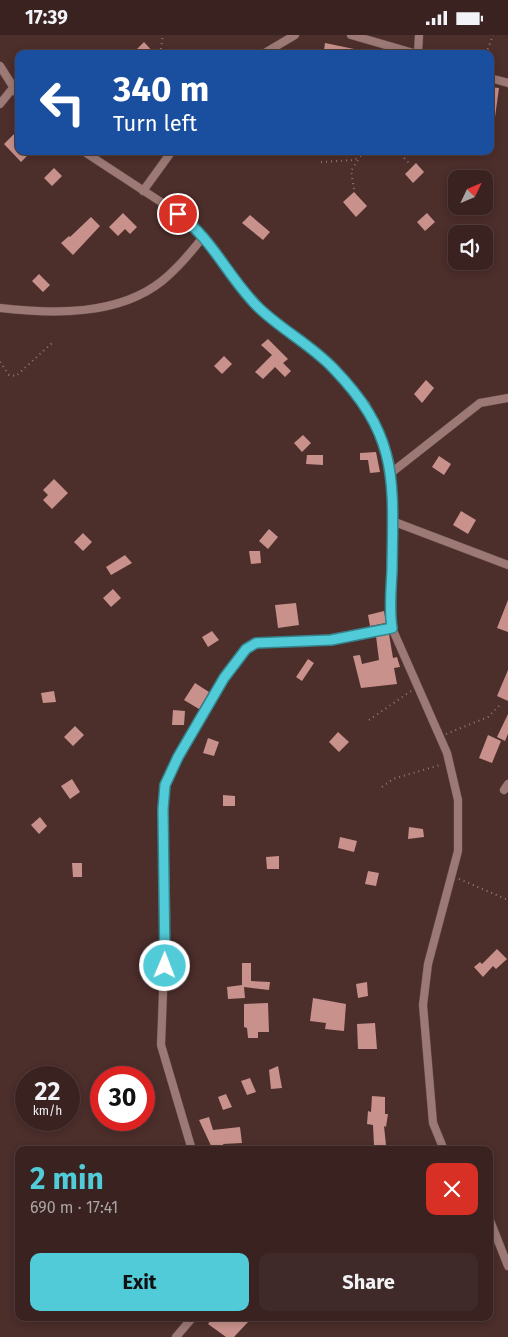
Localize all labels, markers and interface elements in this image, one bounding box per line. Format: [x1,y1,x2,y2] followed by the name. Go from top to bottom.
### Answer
[25,6,68,29] text: 17:39
[113,68,209,110] text: 340 m
[30,70,95,135] icon: left
[113,110,197,137] text: Turn left
[448,170,492,215] north arrow
[448,170,493,270] map controls
[157,193,199,235] pin
[164,200,192,228] icon: arrive
[448,225,493,270] button: sound
[138,939,190,991] position arrow
[90,1066,155,1131] speed limit sign: 30
[35,1077,60,1107] text: 22
[33,1104,62,1118] text: km/h
[30,1161,104,1197] text: 2 min
[426,1163,478,1215] button: close
[30,1198,118,1217] text: 690 m · 17:41
[30,1253,249,1311] button: Exit
[259,1253,478,1311] button: Share

